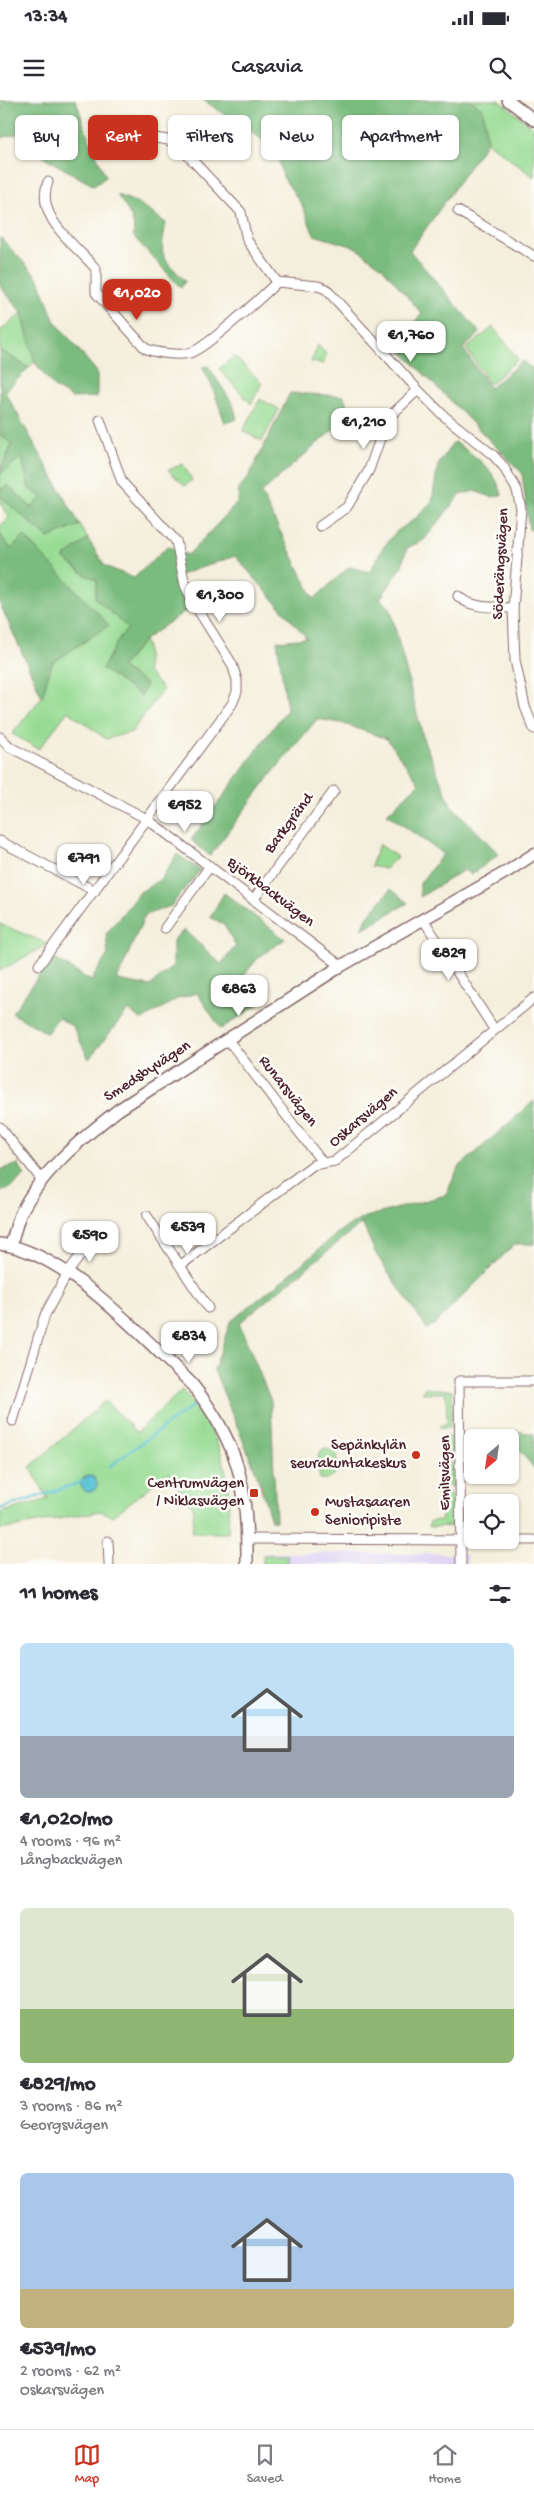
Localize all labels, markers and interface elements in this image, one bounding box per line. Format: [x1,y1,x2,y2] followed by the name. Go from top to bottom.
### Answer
[25,6,67,29] text: 13:34
[20,54,48,82] icon: menu
[486,54,514,82] icon: search
[231,55,303,81] text: Casavia
[15,115,78,160] chip: Buy
[88,115,158,160] chip: Rent
[168,115,251,160] chip: Filters
[261,115,332,160] chip: New
[342,115,459,160] chip: Apartment
[96,278,178,321] pin: €1,020
[113,285,161,304] text: €1,020
[370,320,452,363] pin: €1,760
[388,327,434,346] text: €1,760
[323,408,405,450] pin: €1,210
[342,414,386,433] text: €1,210
[490,507,514,620] street label: Söderängsvägen
[179,580,261,623] pin: €1,300
[196,587,244,606] text: €1,300
[261,789,320,859] street label: Barkgränd
[155,790,215,833] pin: €952
[168,797,202,816] text: €952
[54,844,114,886] pin: €791
[68,850,100,869] text: €791
[222,853,318,932] street label: Björkbackvägen
[419,938,479,981] pin: €829
[432,945,466,964] text: €829
[209,974,269,1017] pin: €863
[222,981,256,1000] text: €863
[101,1037,195,1107] street label: Smedsbyvägen
[253,1053,321,1132] street label: Runarsvägen
[326,1083,403,1152] street label: Oskarsvägen
[158,1212,218,1255] pin: €539
[171,1219,205,1238] text: €539
[60,1220,120,1263] pin: €590
[72,1227,108,1246] text: €590
[159,1322,219,1364] pin: €834
[172,1328,206,1347] text: €834
[464,1429,519,1484] north arrow
[464,1429,519,1549] map controls
[437,1435,456,1511] street label: Emilsvägen
[290,1437,407,1474] place label: Sepänkylän seurakuntakeskus
[410,1449,422,1461] marker: Sepänkylän seurakuntakeskus
[148,1475,244,1512] place label: Centrumvägen / Niklasvägen
[248,1487,260,1499] marker: Centrumvägen / Niklasvägen
[325,1494,410,1531] place label: Mustasaaren Senioripiste
[464,1494,519,1549] button: locate
[309,1506,321,1518] marker: Mustasaaren Senioripiste
[486,1580,514,1608] icon: filters
[20,1582,98,1607] text: 11 homes
[222,1675,312,1765] icon: home
[20,1808,113,1833] text: €1,020/mo
[20,1833,121,1852] text: 4 rooms · 96 m²
[20,1852,122,1871] text: Långbackvägen
[222,1940,312,2030] icon: home
[20,2073,96,2098] text: €829/mo
[20,2098,123,2117] text: 3 rooms · 86 m²
[20,2117,108,2136] text: Georgsvägen
[222,2205,312,2295] icon: home
[20,2338,96,2363] text: €539/mo
[20,2363,121,2382] text: 2 rooms · 62 m²
[20,2382,104,2401] text: Oskarsvägen
[73,2441,101,2488] tab: Map
[247,2441,283,2488] tab: Saved
[429,2441,461,2488] tab: Home

